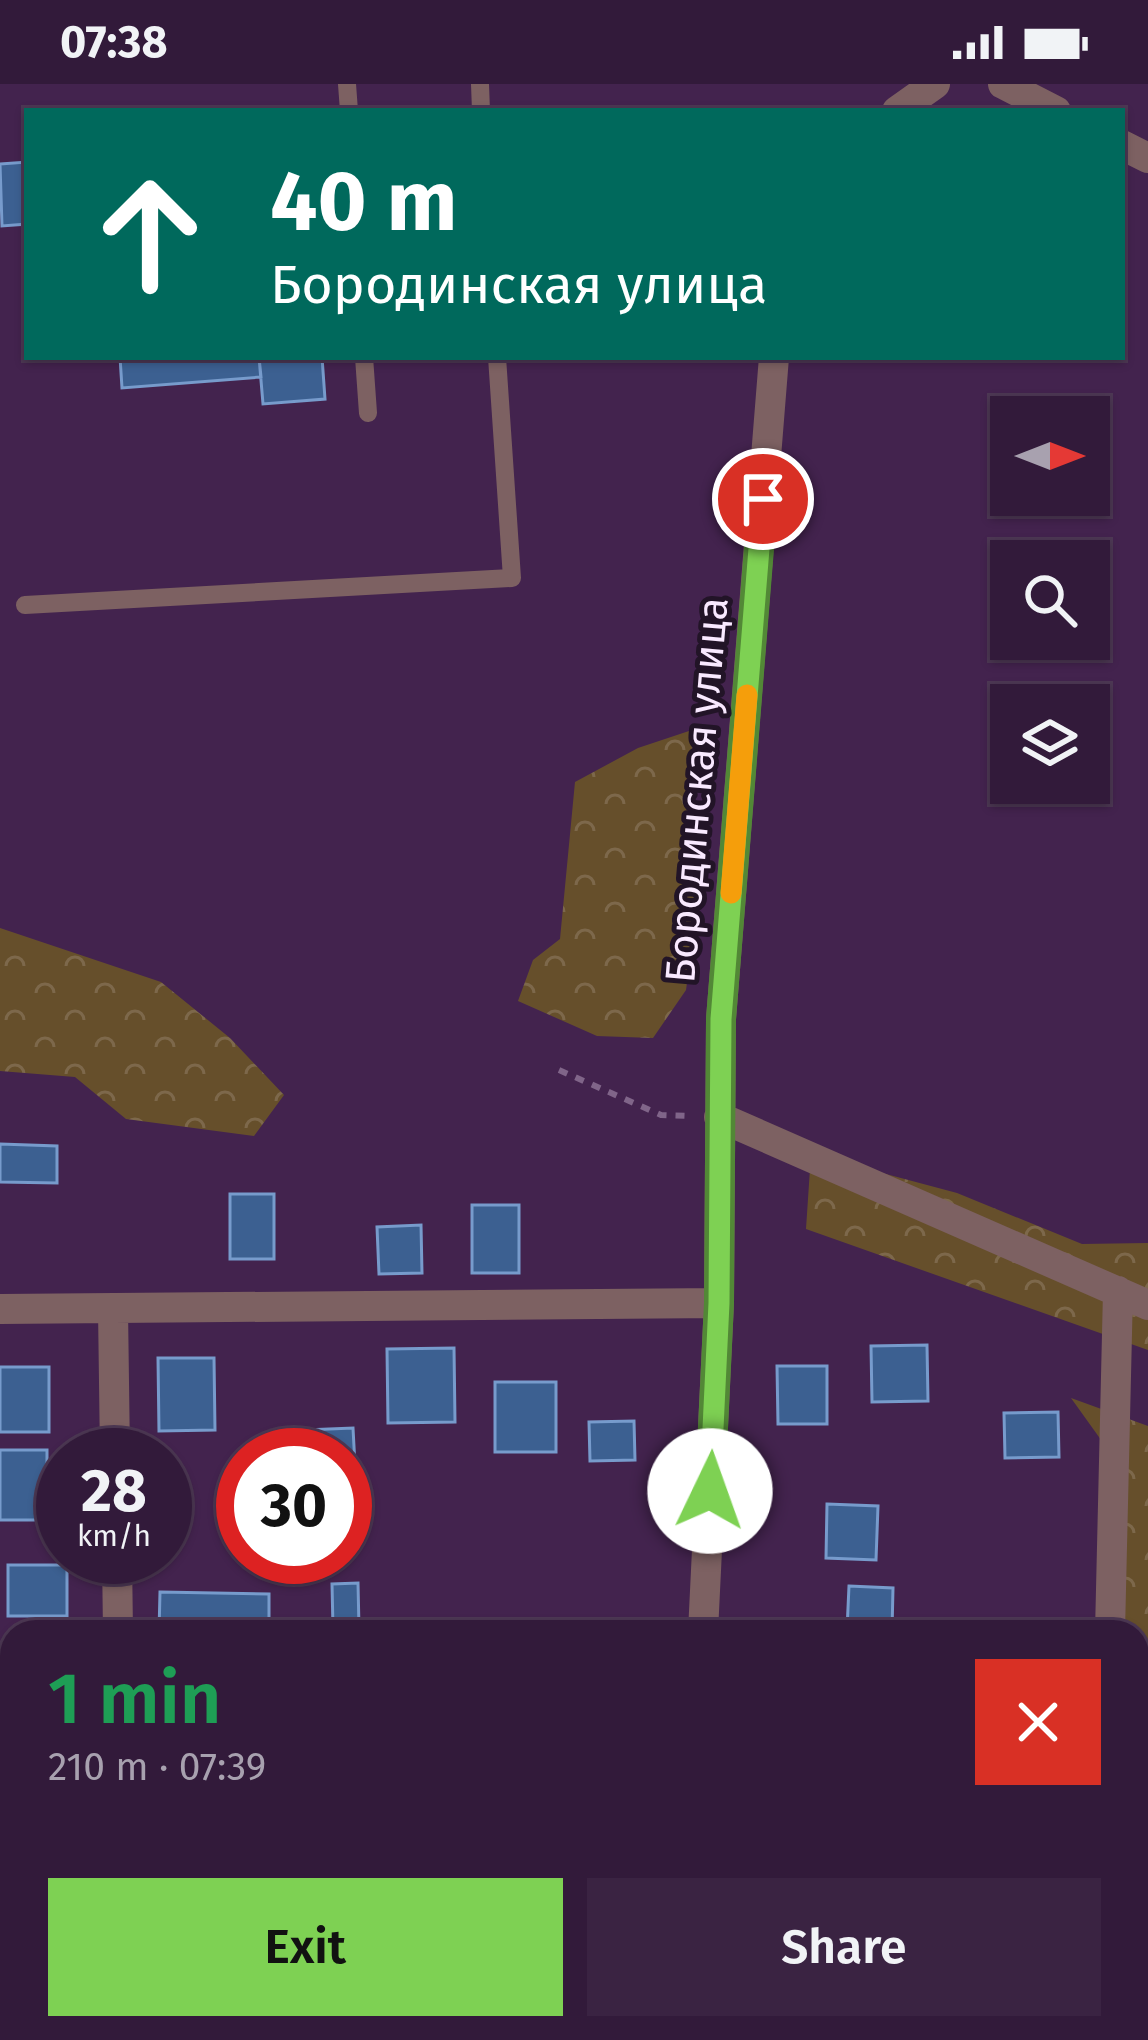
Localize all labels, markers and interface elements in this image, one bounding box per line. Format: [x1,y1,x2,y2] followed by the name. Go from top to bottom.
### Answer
[60,15,168,69] text: 07:38
[270,151,458,252] text: 40 m
[72,156,228,312] icon: ahead
[270,253,767,317] text: Бородинская улица
[990,396,1110,516] north arrow
[990,396,1110,804] map controls
[712,448,814,550] pin
[730,466,796,532] icon: arrive
[990,540,1110,660] button: search
[655,595,739,985] street label: Бородинская улица
[990,684,1110,804] button: layers
[216,1428,372,1584] speed limit sign: 30
[647,1428,773,1554] position arrow
[81,1455,147,1527] text: 28
[77,1518,151,1554] text: km/h
[48,1656,221,1742] text: 1 min
[975,1659,1101,1785] button: close
[48,1744,266,1790] text: 210 m · 07:39
[48,1878,563,2016] button: Exit
[587,1878,1101,2016] button: Share

